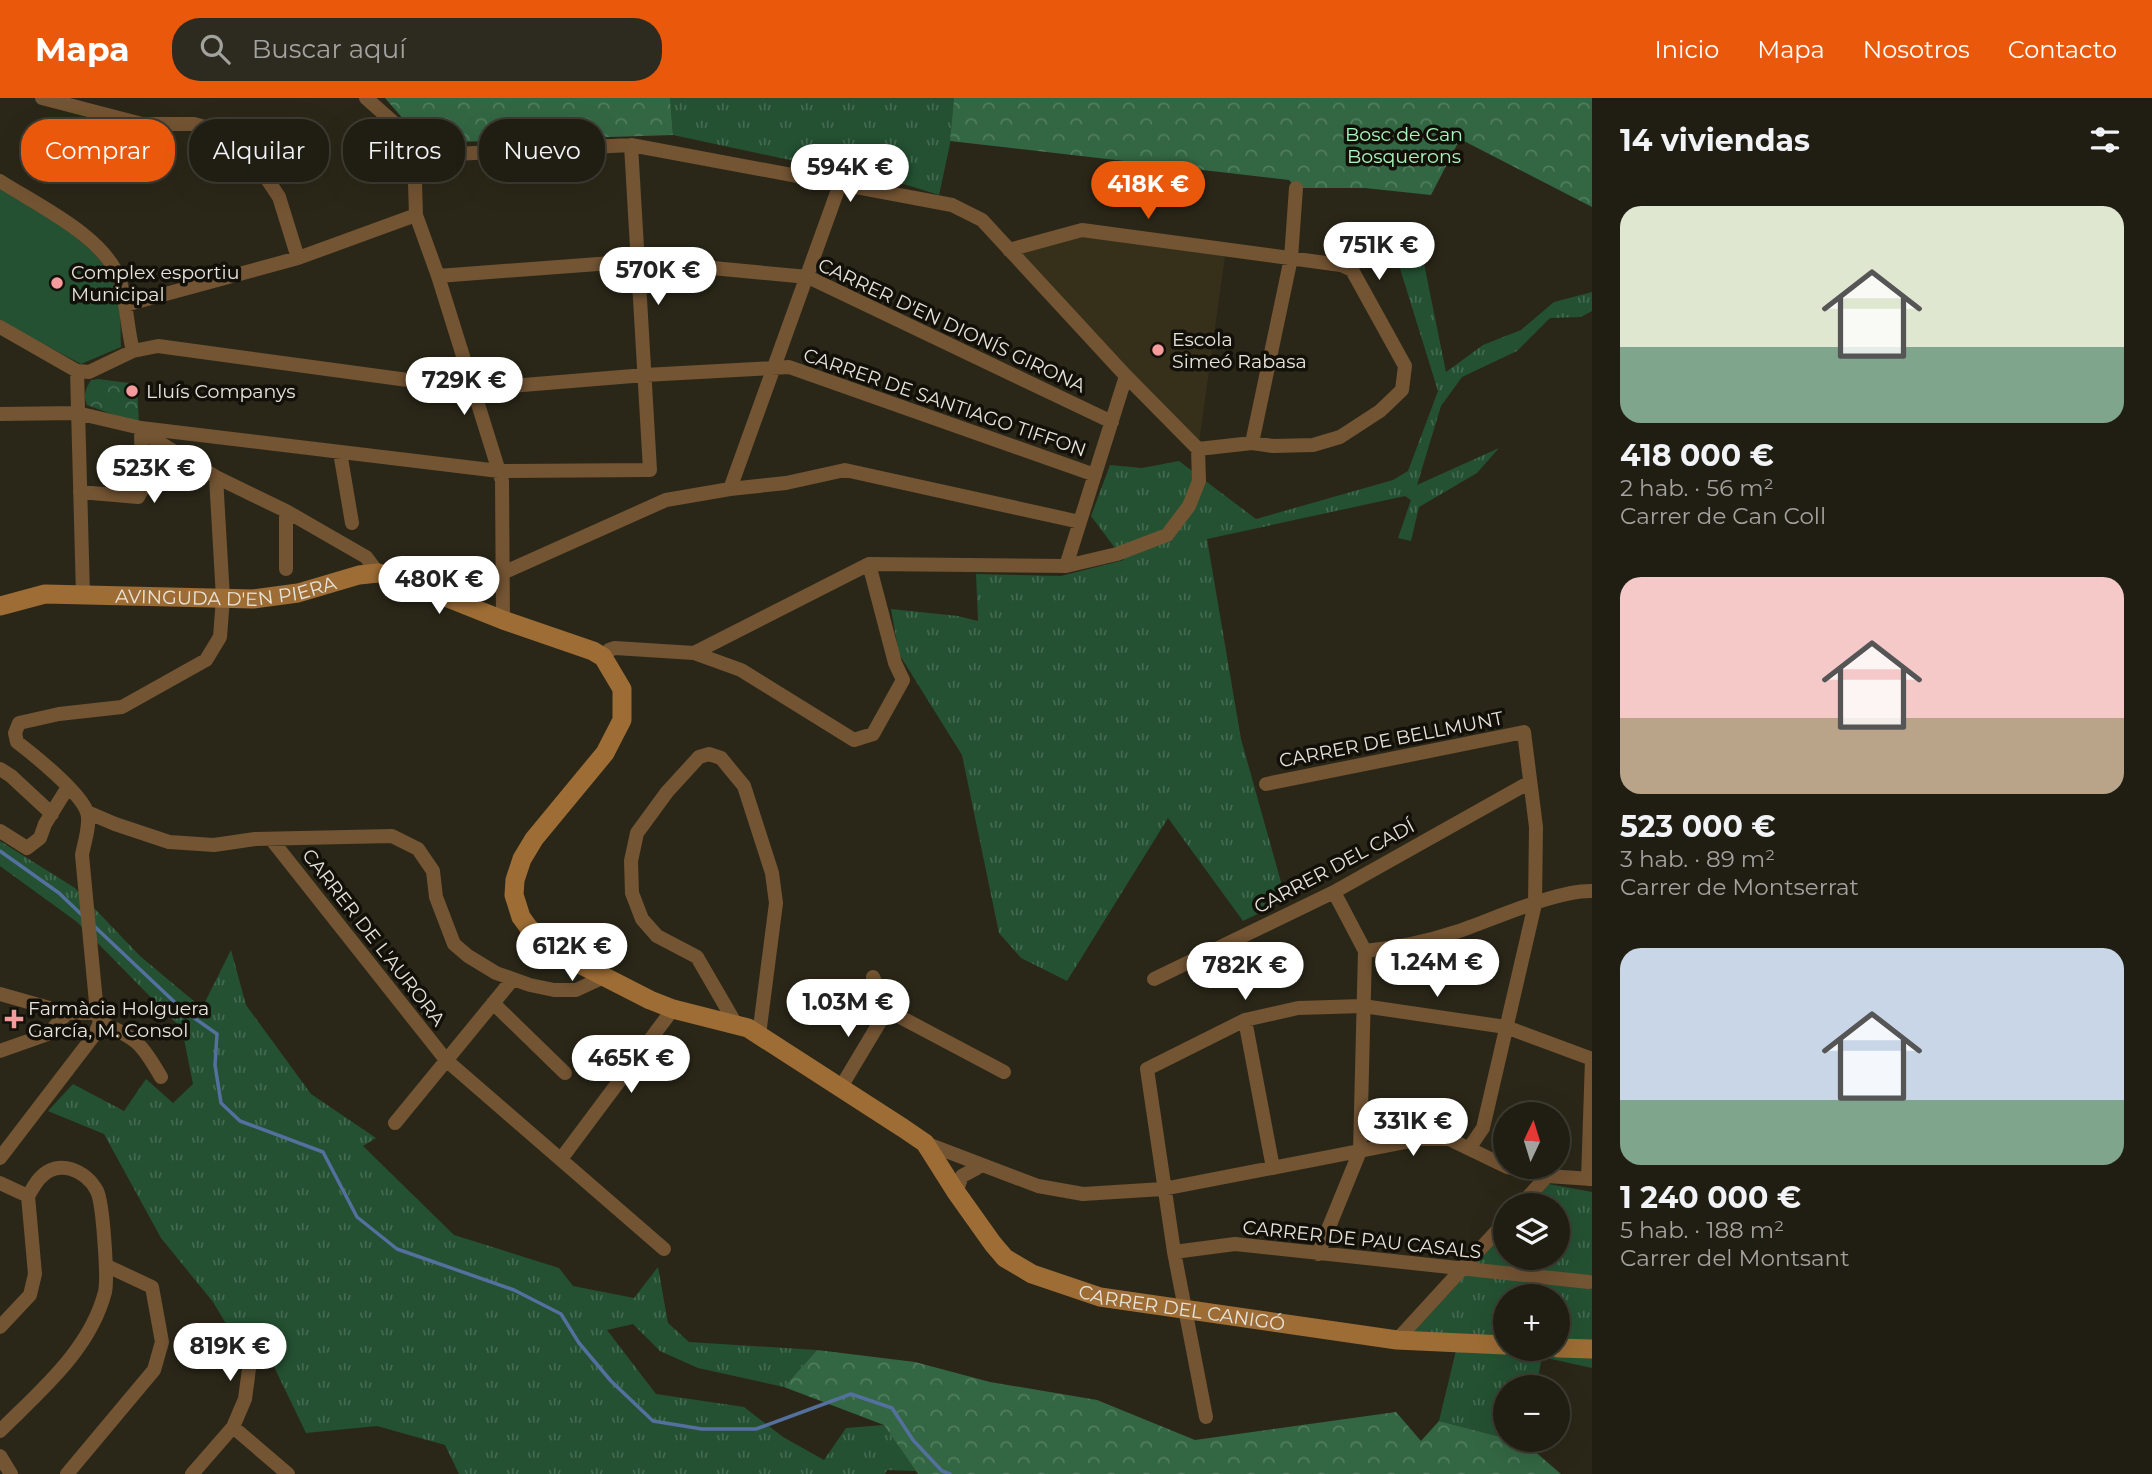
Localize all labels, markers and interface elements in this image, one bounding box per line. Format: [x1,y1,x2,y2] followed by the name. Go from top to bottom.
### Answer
[172,18,662,81] search box
[35,29,130,69] text: Mapa
[196,30,234,68] icon: search
[252,33,406,65] text: Buscar aquí
[1654,35,1719,64] text: Inicio
[1757,35,1825,64] text: Mapa
[1863,35,1970,64] text: Nosotros
[2008,35,2117,64] text: Contacto
[21,119,175,182] chip: Comprar
[189,119,329,182] chip: Alquilar
[343,119,465,182] chip: Filtros
[479,119,605,182] chip: Nuevo
[2086,121,2124,159] icon: filters
[1620,122,1810,159] text: 14 viviendas
[1345,123,1463,168] park label: Bosc de Can Bosquerons
[793,144,907,204] pin: 594K €
[807,153,893,181] text: 594K €
[1091,162,1205,221] pin: 418K €
[1107,170,1189,198] text: 418K €
[1322,222,1436,282] pin: 751K €
[1340,231,1418,259] text: 751K €
[601,248,715,307] pin: 570K €
[1809,251,1935,377] icon: home
[814,253,1089,398] street label: CARRER D'EN DIONÍS GIRONA
[615,256,701,284] text: 570K €
[71,261,239,306] place label: Complex esportiu Municipal
[49,275,65,291] marker: Complex esportiu Municipal
[1172,328,1307,373] place label: Escola Simeó Rabasa
[1150,342,1166,358] marker: Escola Simeó Rabasa
[800,343,1089,462] street label: CARRER DE SANTIAGO TIFFON
[407,358,521,417] pin: 729K €
[422,366,506,394] text: 729K €
[146,380,296,403] place label: Lluís Companys
[124,383,140,399] marker: Lluís Companys
[1620,437,1774,474] text: 418 000 €
[97,446,211,505] pin: 523K €
[113,454,195,482] text: 523K €
[1620,474,1774,502] text: 2 hab. · 56 m²
[1620,502,1826,530] text: Carrer de Can Coll
[382,556,496,616] pin: 480K €
[394,565,484,593] text: 480K €
[115,571,339,611] street label: AVINGUDA D'EN PIERA
[1809,622,1935,748] icon: home
[1277,706,1505,773] street label: CARRER DE BELLMUNT
[1620,808,1776,845] text: 523 000 €
[1250,814,1420,918] street label: CARRER DEL CADÍ
[297,844,450,1031] street label: CARRER DE L'AURORA
[1620,845,1775,873] text: 3 hab. · 89 m²
[1620,873,1859,901] text: Carrer de Montserrat
[515,924,629,983] pin: 612K €
[532,932,612,960] text: 612K €
[1372,940,1502,999] pin: 1.24M €
[1188,942,1302,1002] pin: 782K €
[1391,948,1483,976] text: 1.24M €
[1203,951,1287,979] text: 782K €
[783,979,913,1039] pin: 1.03M €
[803,988,893,1016] text: 1.03M €
[1809,993,1935,1119] icon: home
[28,997,209,1042] place label: Farmàcia Holguera García, M. Consol
[6,1011,22,1027] marker: Farmàcia Holguera García, M. Consol
[574,1035,688,1095] pin: 465K €
[588,1044,674,1072] text: 465K €
[1356,1098,1470,1158] pin: 331K €
[1493,1102,1570,1180] north arrow
[1493,1102,1570,1452] map controls
[1374,1107,1452,1135] text: 331K €
[1620,1179,1801,1216] text: 1 240 000 €
[1493,1193,1570,1270] button: layers
[1241,1216,1482,1263] street label: CARRER DE PAU CASALS
[1620,1216,1784,1244] text: 5 hab. · 188 m²
[1620,1244,1849,1272] text: Carrer del Montsant
[1075,1280,1287,1336] street label: CARRER DEL CANIGÓ
[1493,1284,1570,1361] button: +
[173,1324,287,1383] pin: 819K €
[189,1332,271,1360] text: 819K €
[1493,1375,1570,1452] button: −

